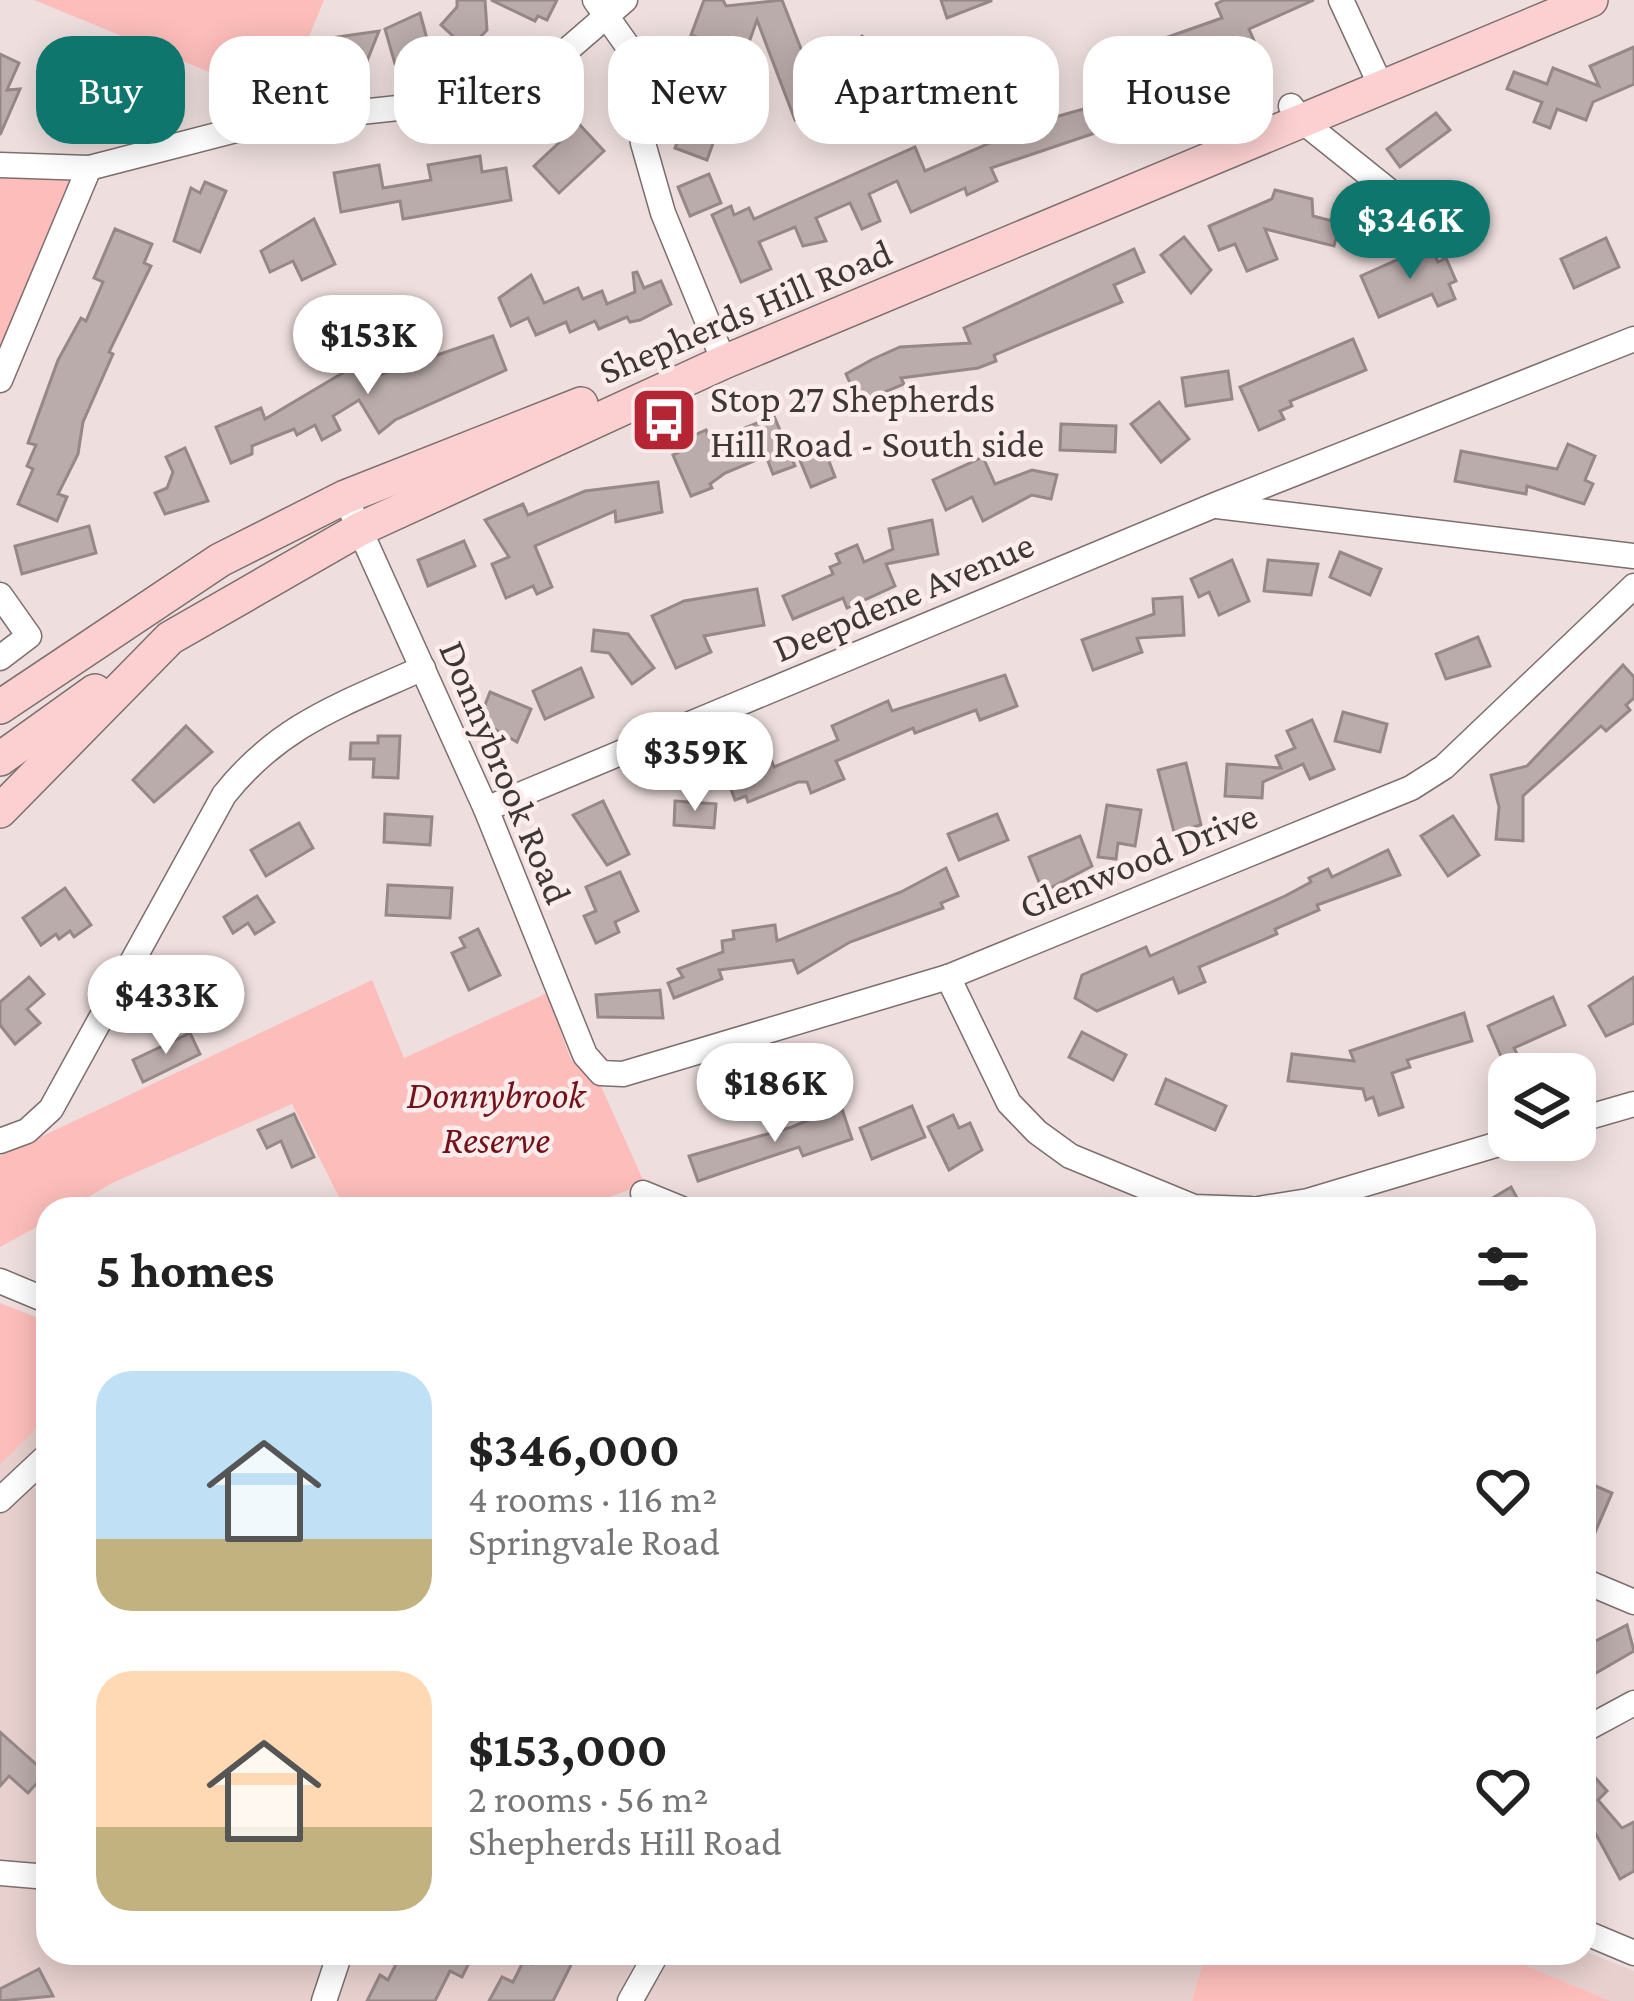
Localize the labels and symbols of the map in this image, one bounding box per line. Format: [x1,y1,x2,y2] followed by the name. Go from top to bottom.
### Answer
[1326,180,1494,282] pin: $346K
[592,230,898,393] street label: Shepherds Hill Road
[284,295,452,397] pin: $153K
[710,377,1044,465] place label: Stop 27 Shepherds Hill Road - South side
[629,385,699,455] bus stop icon: Stop 27 Shepherds Hill Road - South side
[766,522,1040,671] street label: Deepdene Avenue
[430,634,581,910] street label: Donnybrook Road
[611,712,779,814] pin: $359K
[1013,793,1263,927] street label: Glenwood Drive
[82,955,250,1057] pin: $433K
[691,1043,859,1145] pin: $186K
[407,1073,587,1161] park label: Donnybrook Reserve

